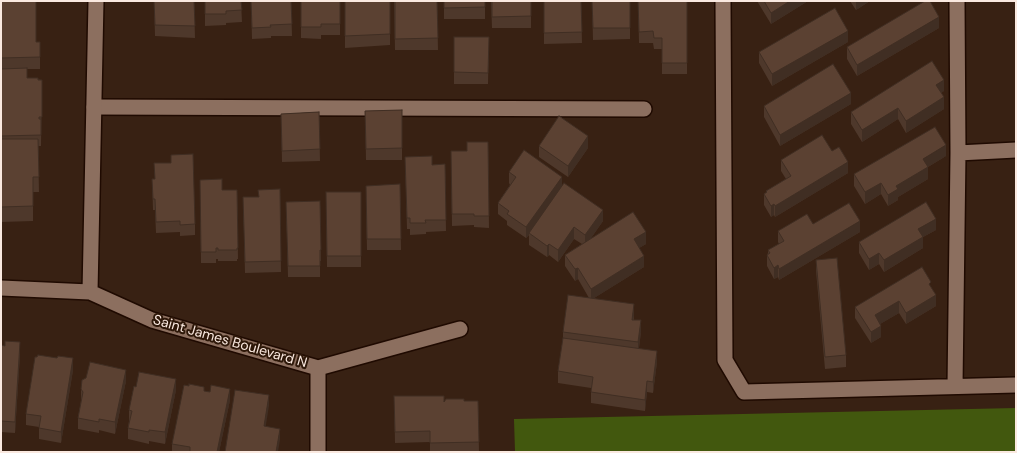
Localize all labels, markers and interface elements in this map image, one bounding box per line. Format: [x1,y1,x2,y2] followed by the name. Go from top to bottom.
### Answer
[151,312,309,372] street label: Saint James Boulevard N

